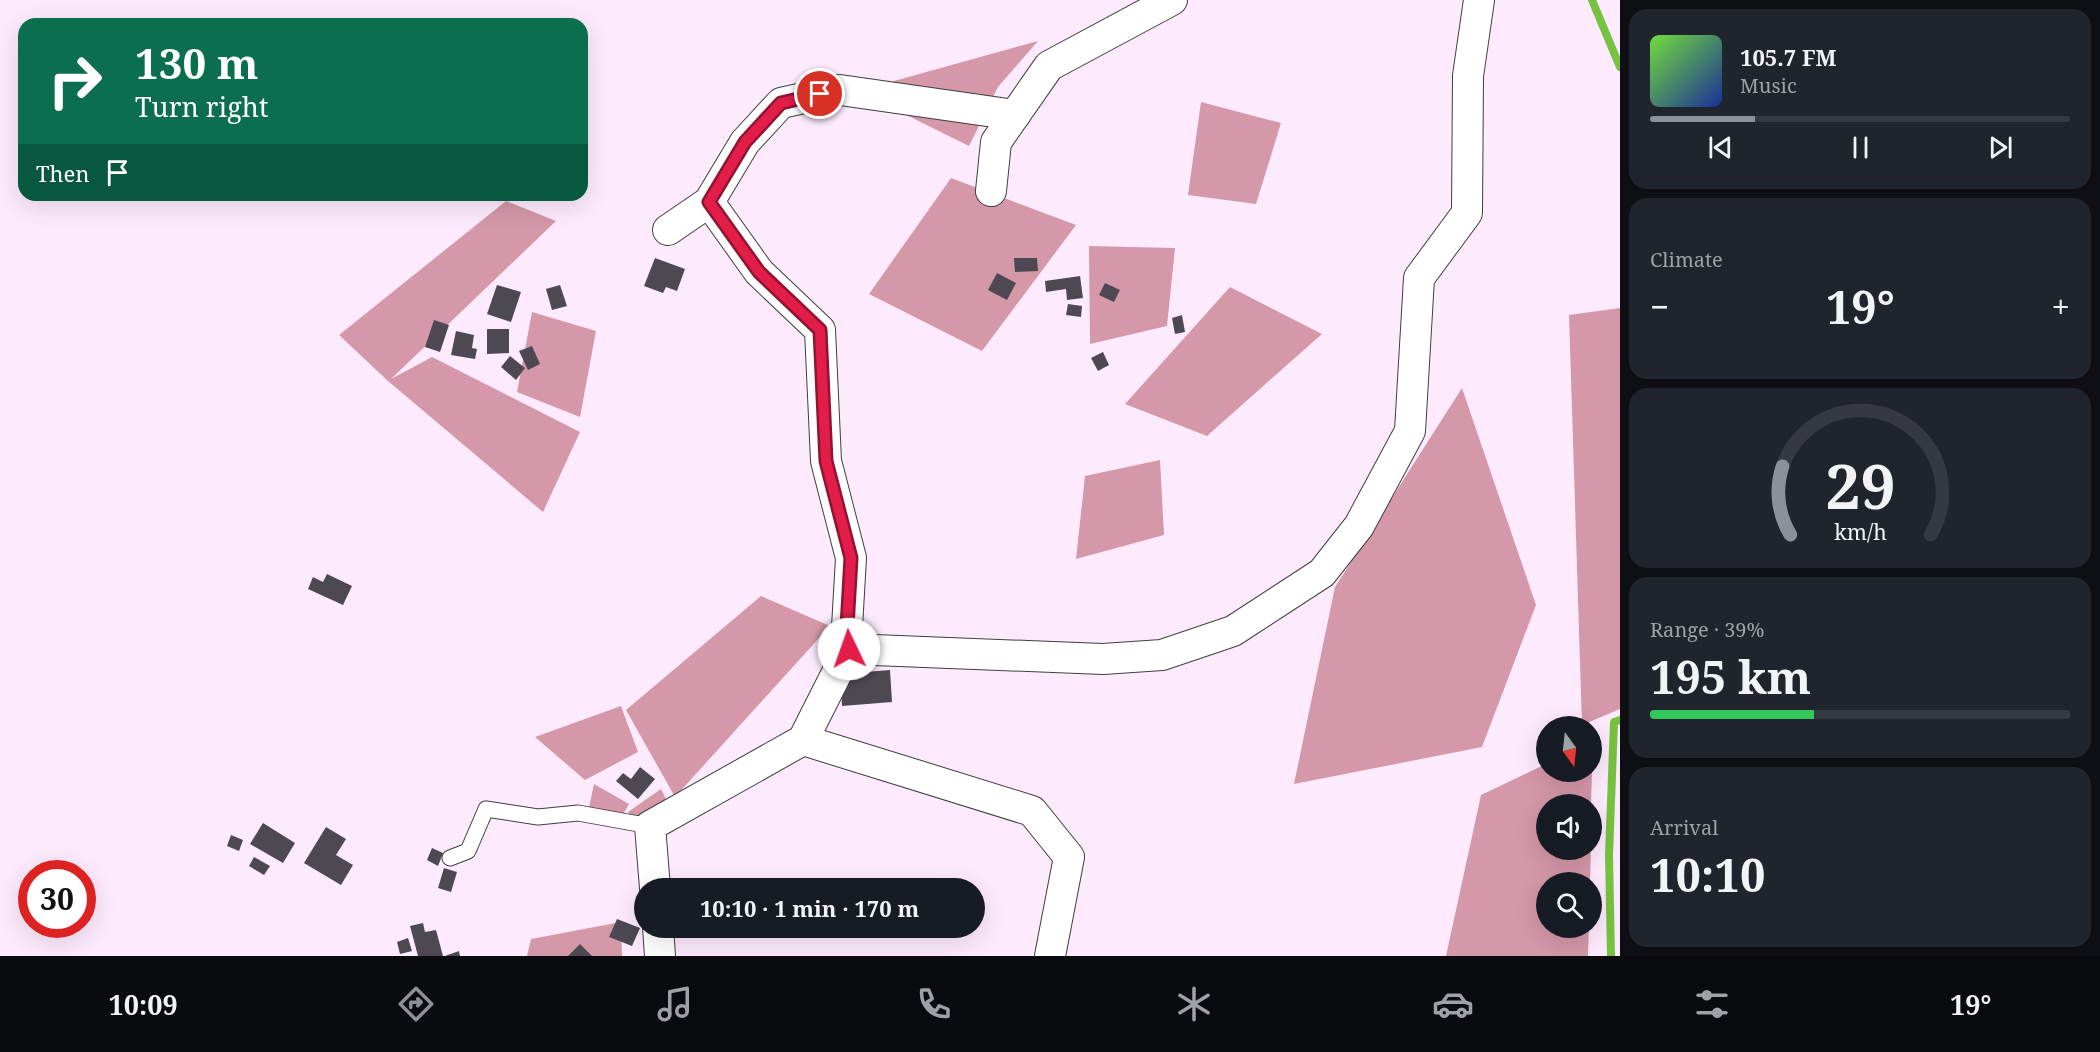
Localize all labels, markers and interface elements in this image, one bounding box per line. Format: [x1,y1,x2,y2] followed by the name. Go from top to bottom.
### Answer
[135,34,259,91] text: 130 m
[36,42,114,120] icon: right
[1740,42,1837,72] text: 105.7 FM
[794,68,845,119] pin
[1740,72,1797,99] text: Music
[803,77,836,110] icon: arrive
[135,88,268,125] text: Turn right
[1704,131,1737,164] icon: previous
[1844,131,1877,164] icon: pause
[1984,131,2017,164] icon: next
[101,156,134,189] icon: arrive
[36,158,89,188] text: Then
[1650,246,1723,273] text: Climate
[1826,276,1895,337] text: 19°
[1650,284,1669,329] text: −
[2052,284,2070,329] text: +
[1825,442,1895,527] text: 29
[1834,517,1887,546] text: km/h
[1650,616,1764,643] text: Range · 39%
[817,617,881,681] position arrow
[1650,646,1811,707] text: 195 km
[1536,716,1602,782] north arrow
[1536,716,1602,938] map controls
[1536,794,1602,860] button: sound
[1650,814,1718,841] text: Arrival
[1650,844,1765,905] text: 10:10
[18,860,96,938] speed limit sign: 30
[1536,872,1602,938] button: search
[700,893,919,923] text: 10:10 · 1 min · 170 m
[395,983,437,1025] icon: directions
[654,983,696,1025] icon: music
[913,983,955,1025] icon: phone
[1173,983,1215,1025] icon: climate
[1432,983,1474,1025] icon: car
[1691,983,1733,1025] icon: filters
[109,986,178,1023] text: 10:09
[1950,986,1991,1023] text: 19°

